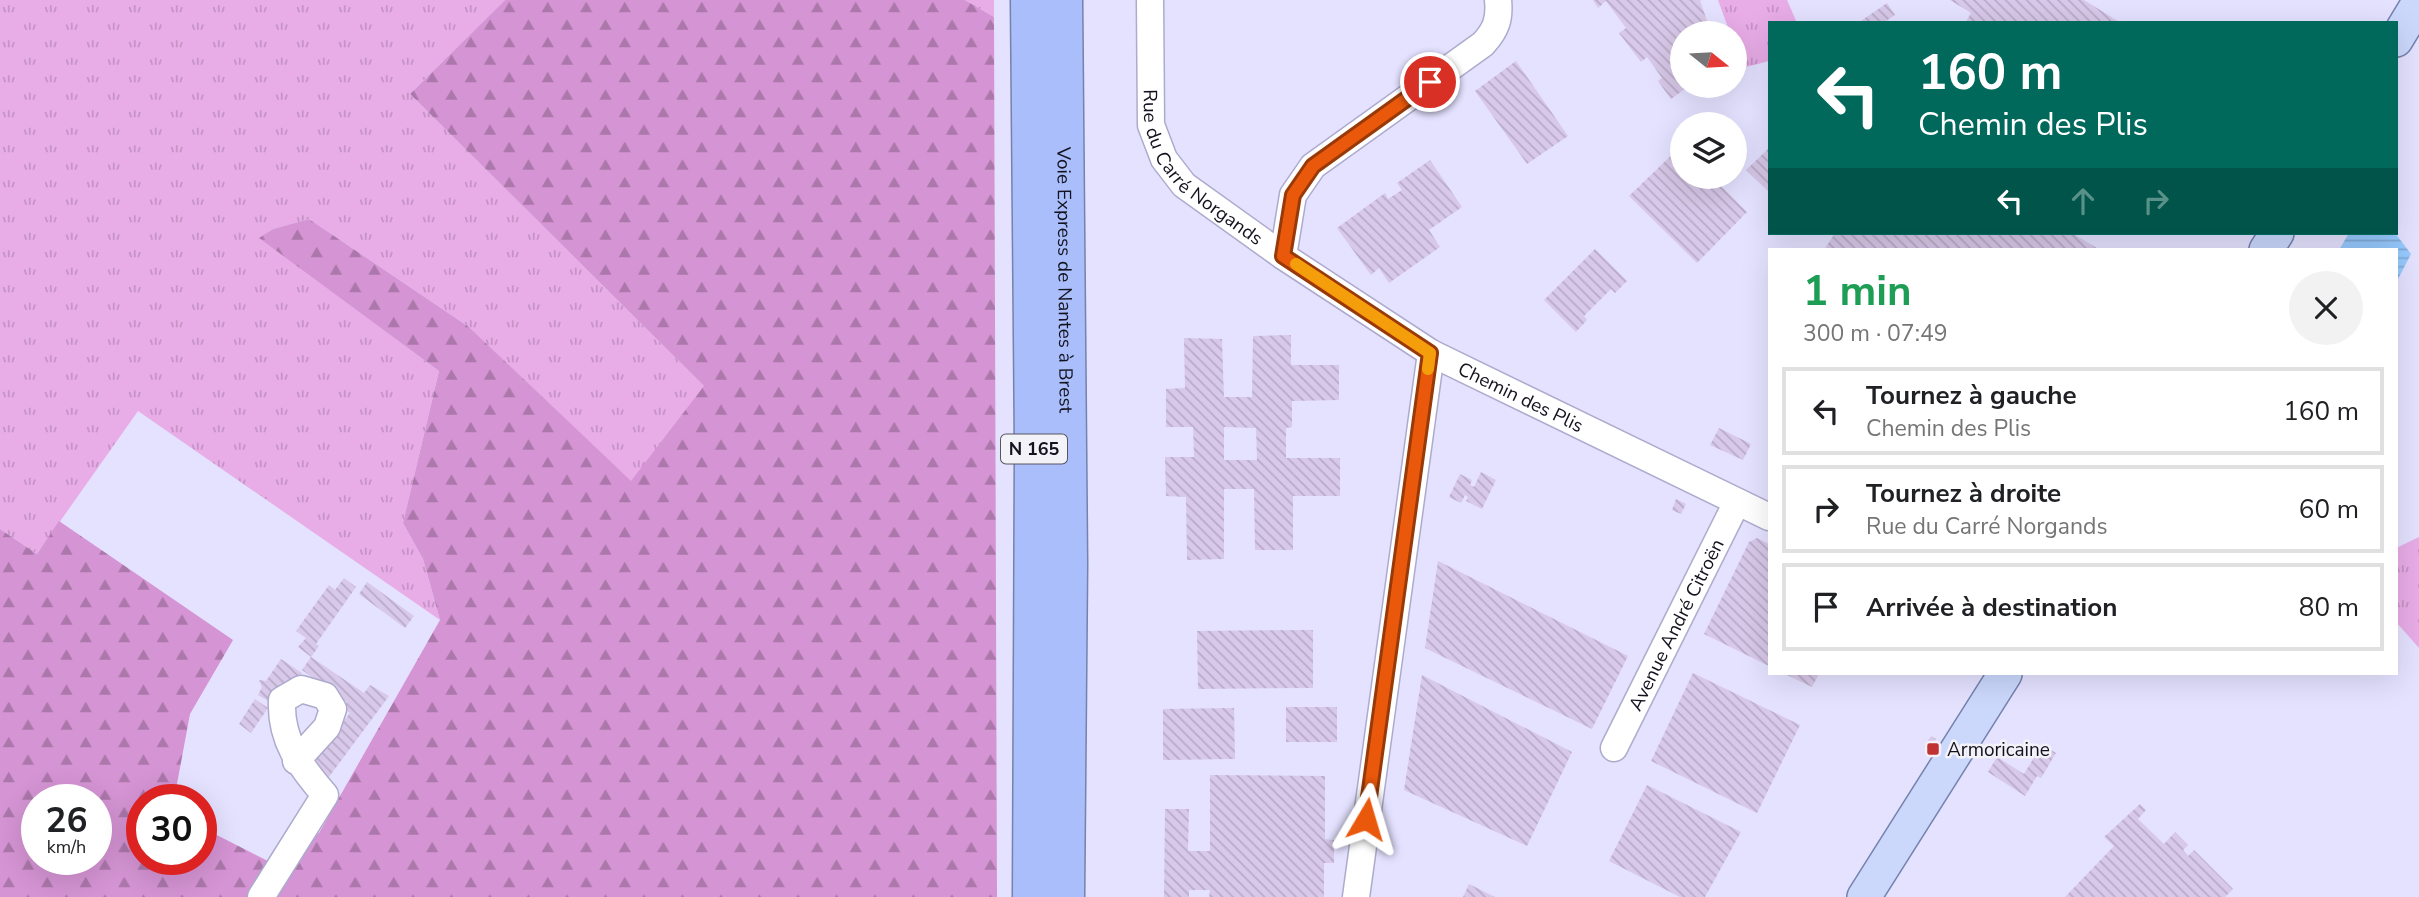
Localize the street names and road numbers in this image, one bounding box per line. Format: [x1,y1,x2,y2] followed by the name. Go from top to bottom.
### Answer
[1137,89,1268,252] street label: Rue du Carré Norgands
[1050,146,1079,414] street label: Voie Express de Nantes à Brest
[1453,356,1588,439] street label: Chemin des Plis
[1001,434,1067,463] road number: N 165
[1623,535,1731,715] street label: Avenue André Citroën

